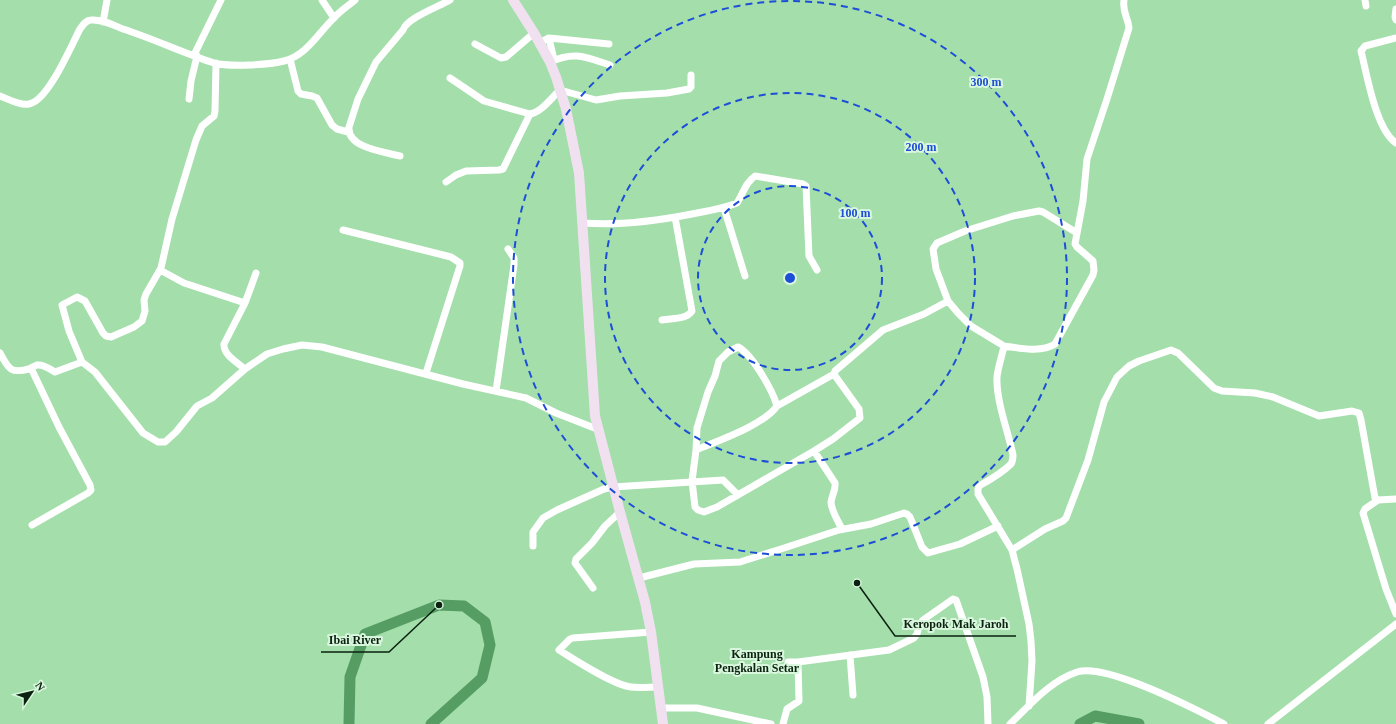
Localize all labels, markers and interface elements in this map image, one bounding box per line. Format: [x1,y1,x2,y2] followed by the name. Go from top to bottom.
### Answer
[971,75,1002,89] text: 300 m
[906,140,937,154] text: 200 m
[840,206,871,220] text: 100 m
[783,271,797,285] centre of rings
[895,612,1016,636] callout: Keropok Mak Jaroh
[904,617,1009,631] text: Keropok Mak Jaroh
[321,628,389,652] callout: Ibai River
[329,633,382,647] text: Ibai River
[715,647,800,675] district label: Kampung Pengkalan Setar
[12,672,52,712] north arrow
[33,680,47,693] text: N

